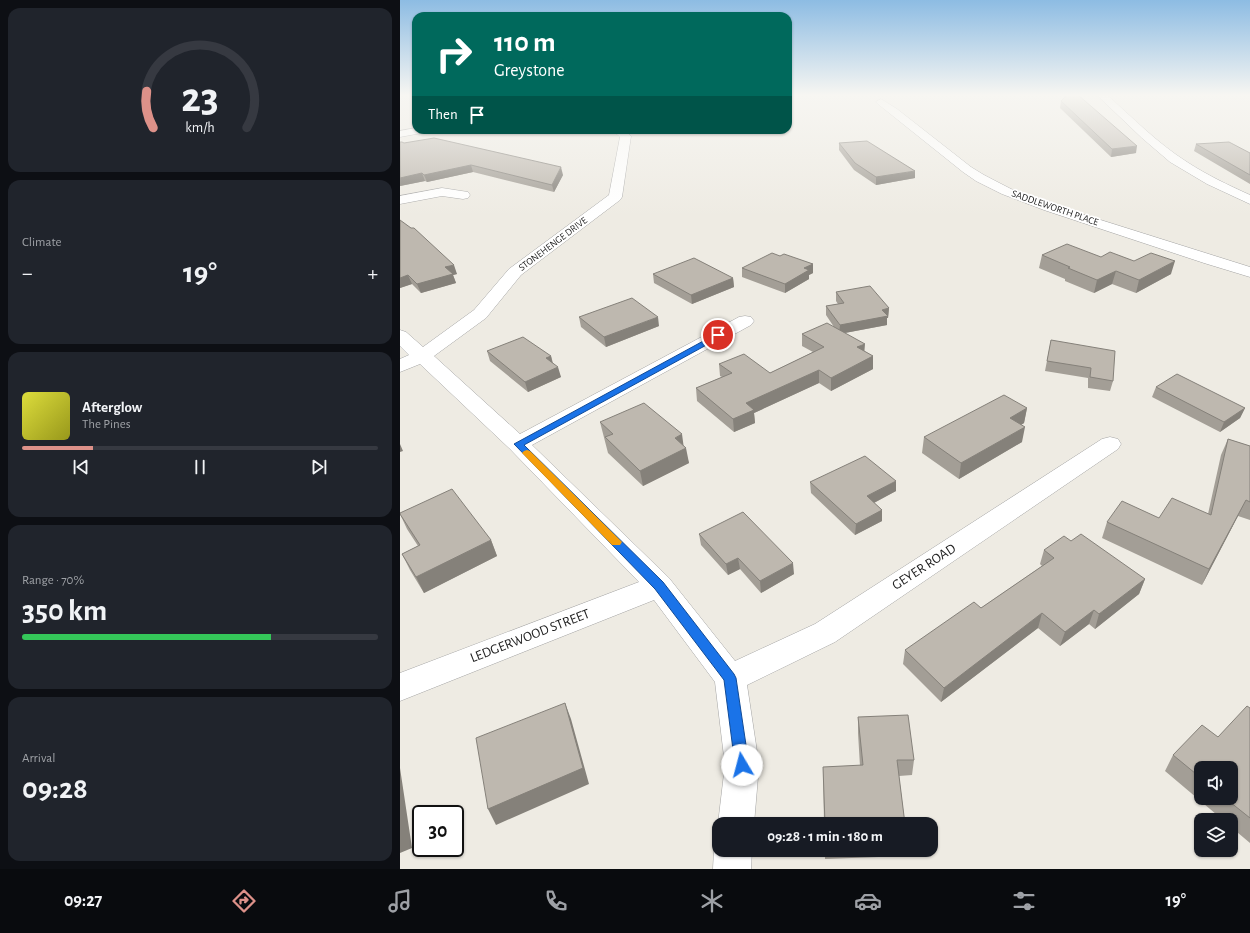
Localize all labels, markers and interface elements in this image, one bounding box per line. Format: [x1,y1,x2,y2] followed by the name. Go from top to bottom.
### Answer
[428,28,480,80] icon: right
[494,29,556,57] text: 110 m
[494,62,565,80] text: Greystone
[181,78,219,119] text: 23
[466,104,488,126] icon: arrive
[428,107,458,122] text: Then
[185,121,215,135] text: km/h
[1010,188,1100,228] street label: SADDLEWORTH PLACE
[517,215,589,273] street label: STONEHENGE DRIVE
[22,236,61,249] text: Climate
[183,258,217,288] text: 19°
[22,262,33,284] text: −
[367,262,378,284] text: +
[701,318,735,352] pin
[707,324,729,346] icon: arrive
[82,400,142,415] text: Afterglow
[82,418,131,431] text: The Pines
[70,456,92,478] icon: previous
[189,456,211,478] icon: pause
[308,456,330,478] icon: next
[890,541,958,593] street label: GEYER ROAD
[22,574,84,587] text: Range · 70%
[22,596,107,626] text: 350 km
[468,607,592,665] street label: LEDGERWOOD STREET
[721,744,763,786] position arrow
[22,752,55,765] text: Arrival
[1194,761,1238,857] map controls
[1194,761,1238,805] button: sound
[22,774,88,804] text: 09:28
[412,805,464,857] speed limit sign: 30
[1194,813,1238,857] button: layers
[767,829,883,844] text: 09:28 · 1 min · 180 m
[230,887,258,915] icon: directions
[386,887,414,915] icon: music
[542,887,570,915] icon: phone
[698,887,726,915] icon: climate
[854,887,882,915] icon: car
[1010,887,1038,915] icon: filters
[64,892,102,910] text: 09:27
[1166,892,1186,910] text: 19°

